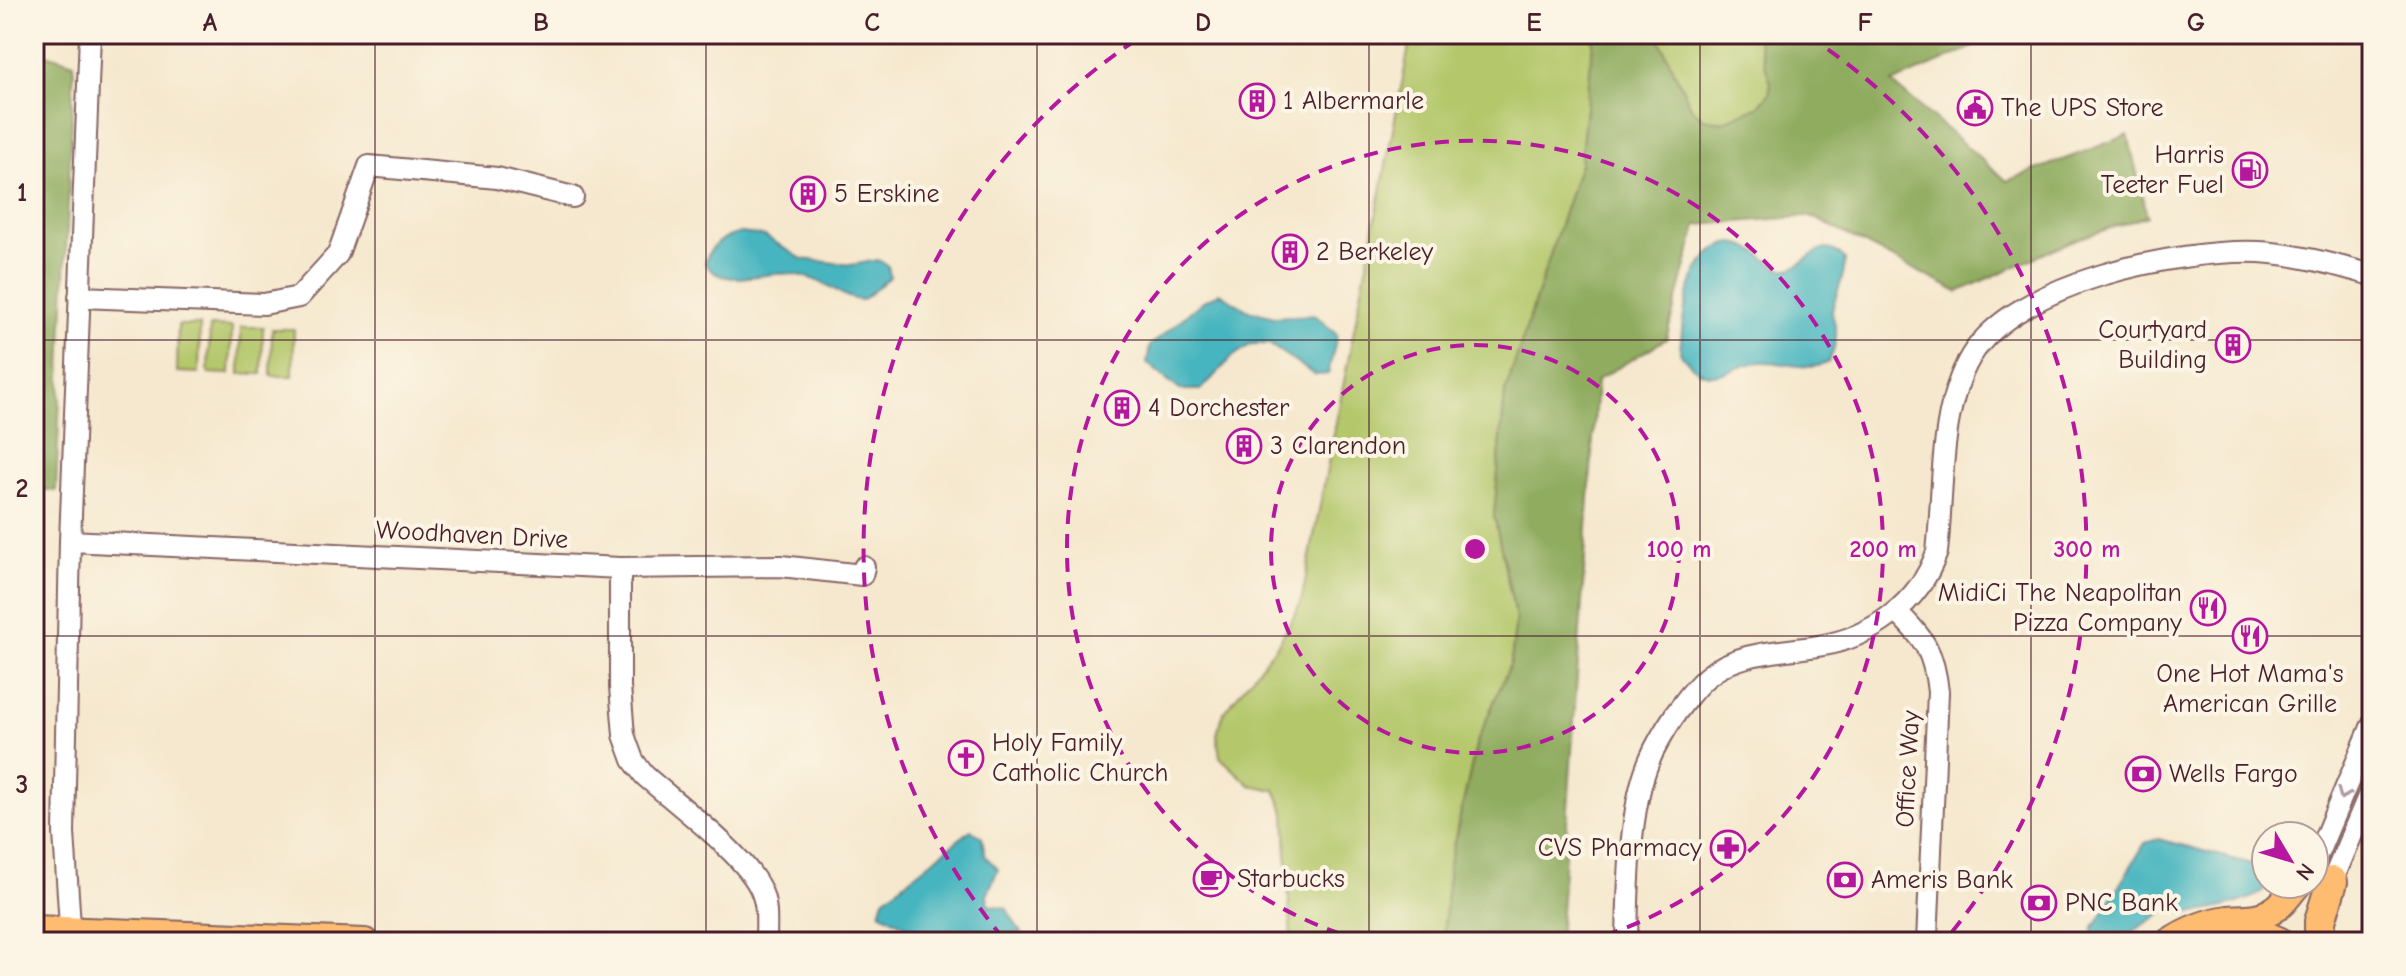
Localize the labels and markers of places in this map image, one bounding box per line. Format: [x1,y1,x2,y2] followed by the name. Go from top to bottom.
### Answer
[1238,82,1276,120] building icon: 1 Albermarle
[1283,86,1424,116] place label: 1 Albermarle
[1956,89,1994,127] public building icon: The UPS Store
[2001,93,2163,123] place label: The UPS Store
[2101,140,2224,200] place label: Harris Teeter Fuel
[2231,151,2269,189] fuel station icon: Harris Teeter Fuel
[789,175,827,213] building icon: 5 Erskine
[834,179,939,209] place label: 5 Erskine
[1271,233,1309,271] building icon: 2 Berkeley
[1316,237,1434,267] place label: 2 Berkeley
[2098,315,2207,375] place label: Courtyard Building
[2214,326,2252,364] building icon: Courtyard Building
[1103,389,1141,427] building icon: 4 Dorchester
[1148,393,1290,423] place label: 4 Dorchester
[1225,427,1263,465] building icon: 3 Clarendon
[1270,431,1406,461] place label: 3 Clarendon
[1461,535,1489,563] centre of rings
[1938,578,2182,638] place label: MidiCi The Neapolitan Pizza Company
[2189,589,2227,627] restaurant icon: MidiCi The Neapolitan Pizza Company
[2231,617,2269,655] restaurant icon: One Hot Mama's American Grille
[2156,659,2344,719] place label: One Hot Mama's American Grille
[992,728,1169,788] place label: Holy Family Catholic Church
[947,739,985,777] church icon: Holy Family Catholic Church
[2124,755,2162,793] bank icon: Wells Fargo
[2169,759,2298,789] place label: Wells Fargo
[1709,829,1747,867] pharmacy icon: CVS Pharmacy
[1538,833,1702,863] place label: CVS Pharmacy
[1192,860,1230,898] cafe icon: Starbucks
[1826,861,1864,899] bank icon: Ameris Bank
[1237,864,1345,894] place label: Starbucks
[1871,865,2013,895] place label: Ameris Bank
[2020,884,2058,922] bank icon: PNC Bank
[2065,888,2178,918] place label: PNC Bank

